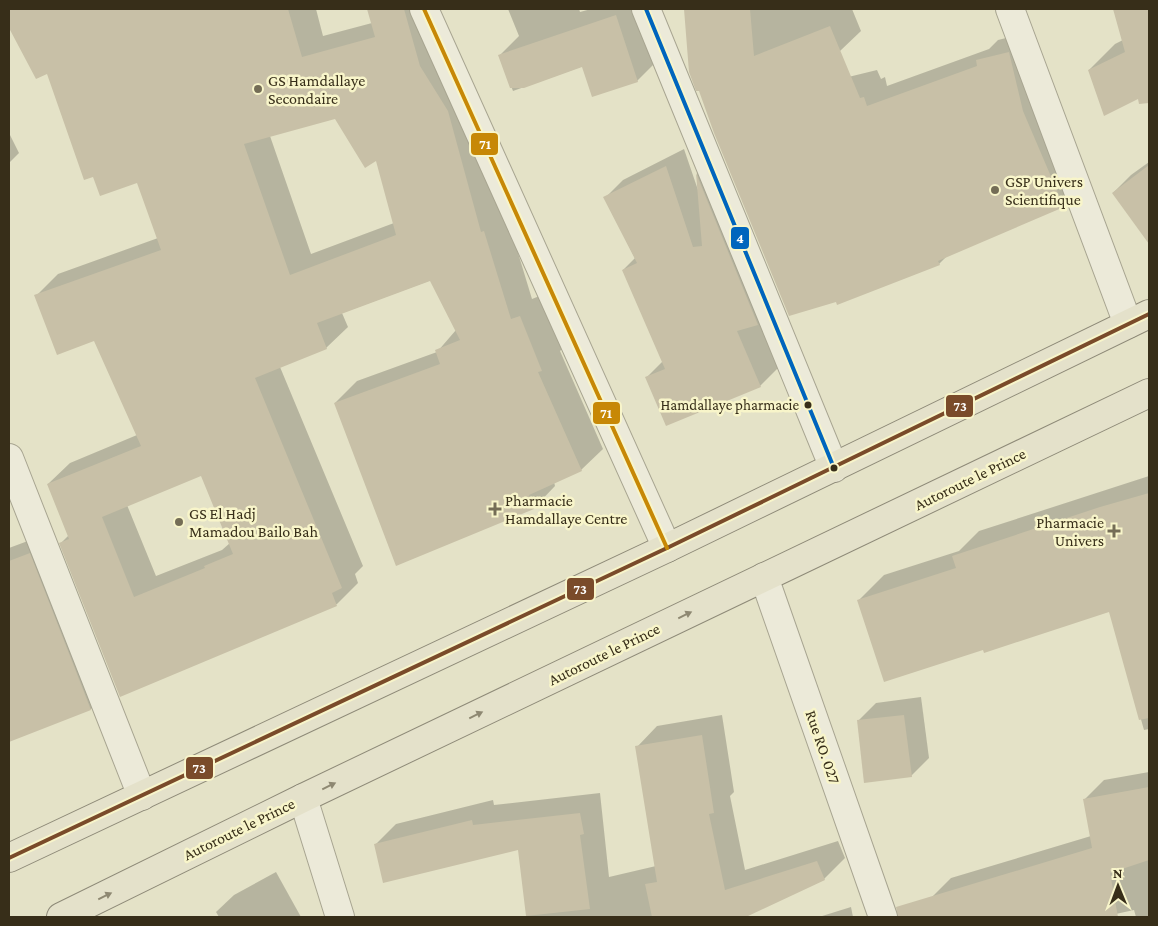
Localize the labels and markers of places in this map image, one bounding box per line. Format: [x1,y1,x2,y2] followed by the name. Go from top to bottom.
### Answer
[268,72,365,107] place label: GS Hamdallaye Secondaire
[252,83,264,95] marker: GS Hamdallaye Secondaire
[1005,173,1083,209] place label: GSP Univers Scientifique
[989,184,1001,196] marker: GSP Univers Scientifique
[660,397,799,414] place label: Hamdallaye pharmacie
[803,400,813,410] marker: Hamdallaye pharmacie
[829,463,839,473] unlabelled marker
[505,492,627,528] place label: Pharmacie Hamdallaye Centre
[489,503,501,515] marker: Pharmacie Hamdallaye Centre
[189,505,318,540] place label: GS El Hadj Mamadou Bailo Bah
[1036,514,1104,549] place label: Pharmacie Univers
[173,516,185,528] marker: GS El Hadj Mamadou Bailo Bah
[1108,525,1120,537] marker: Pharmacie Univers

